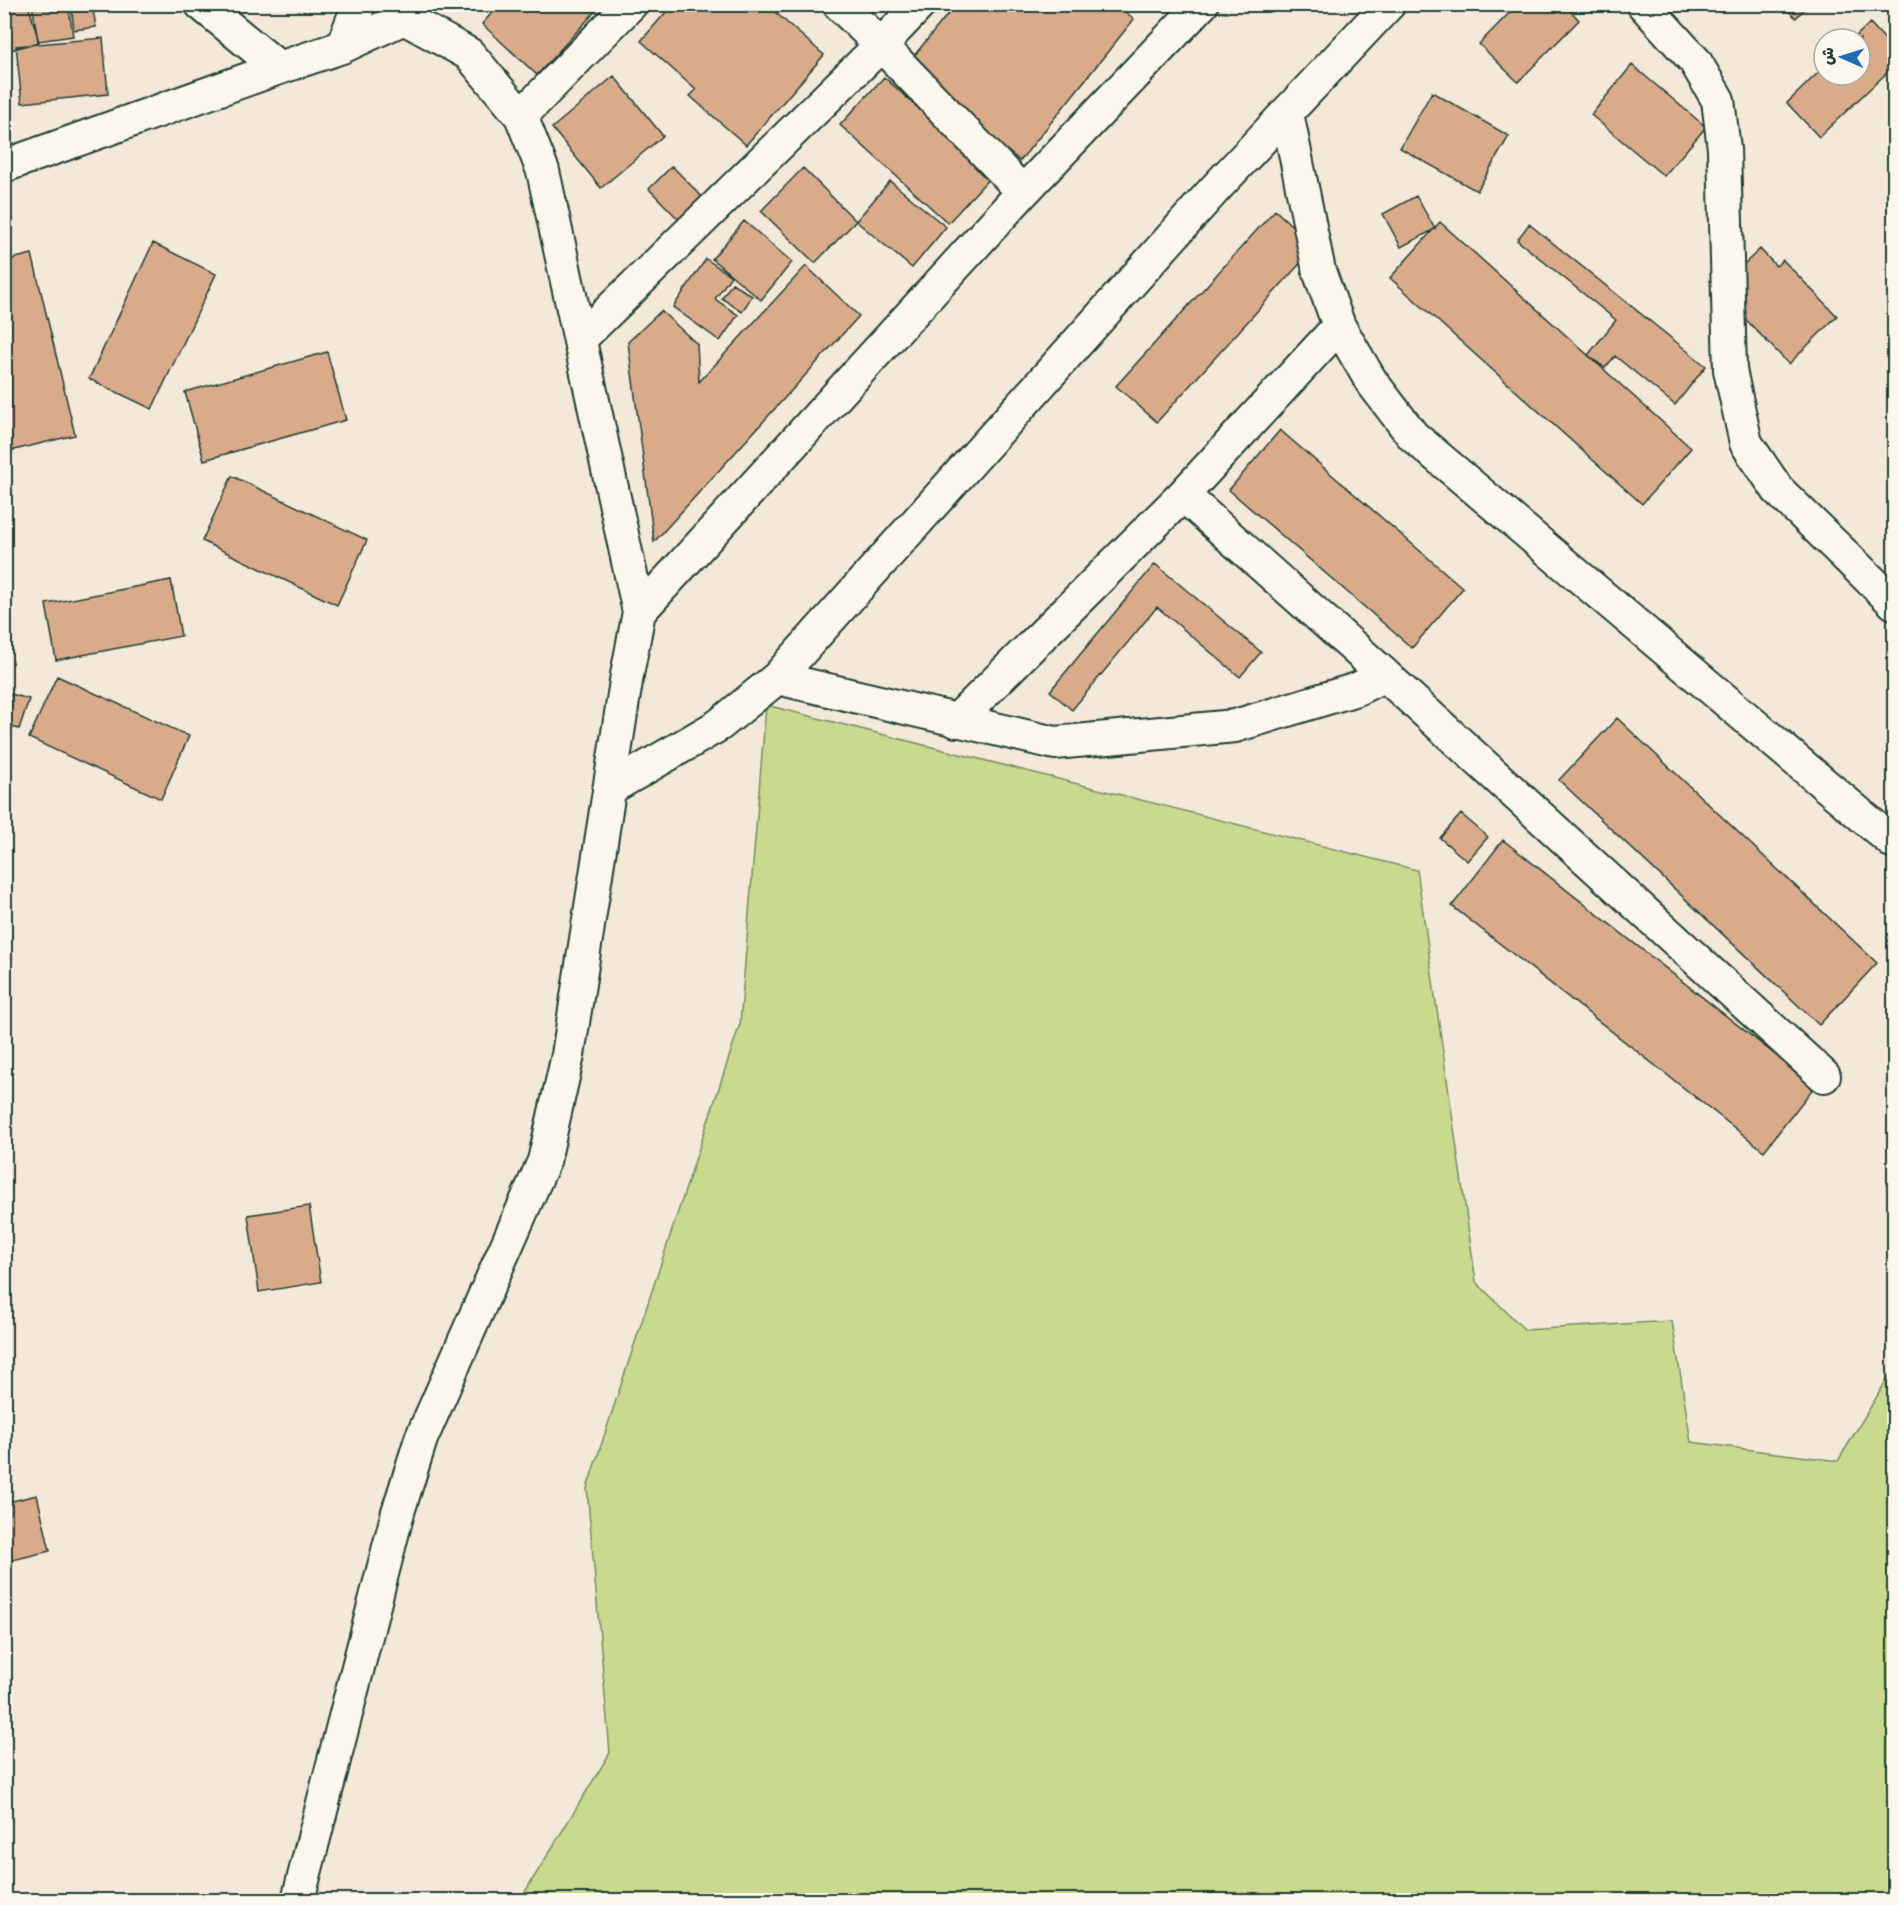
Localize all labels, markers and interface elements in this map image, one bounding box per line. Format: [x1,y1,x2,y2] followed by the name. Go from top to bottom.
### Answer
[1812,27,1872,87] north arrow
[1817,47,1841,66] text: ش

